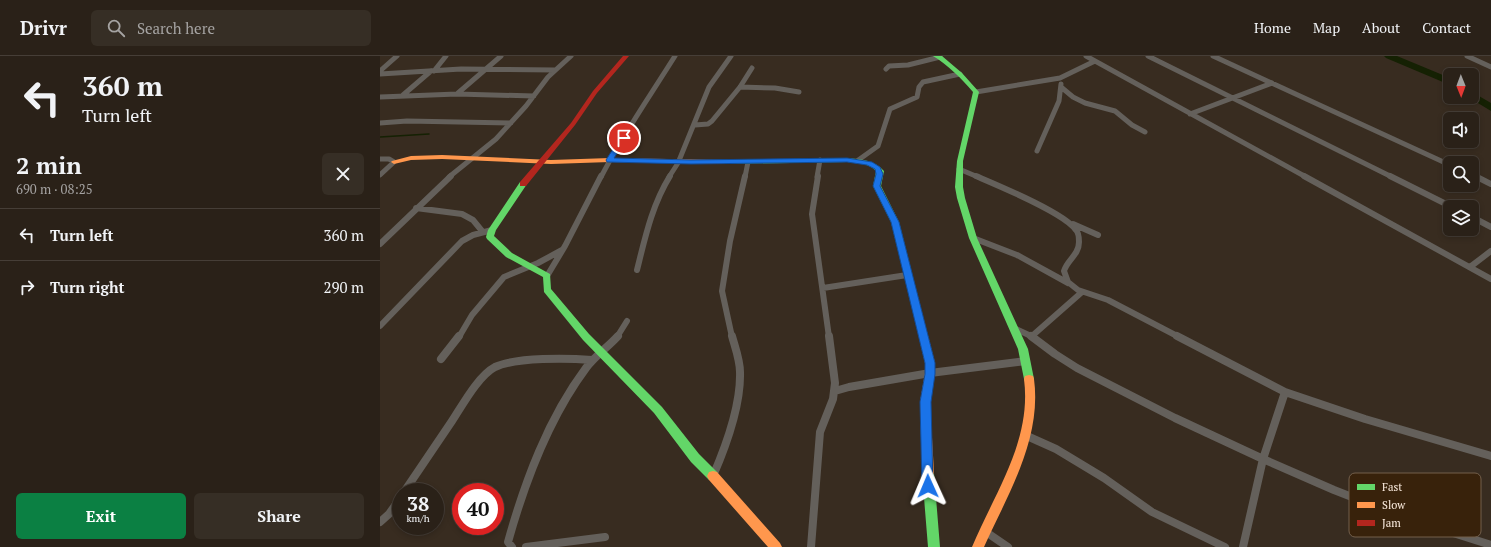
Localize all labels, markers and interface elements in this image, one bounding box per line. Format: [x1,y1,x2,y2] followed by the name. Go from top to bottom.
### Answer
[91,10,371,46] search box
[20,15,67,40] text: Drivr
[105,17,127,39] icon: search
[137,18,215,38] text: Search here
[1254,18,1291,37] text: Home
[1313,18,1340,37] text: Map
[1362,18,1400,37] text: About
[1422,18,1471,37] text: Contact
[82,67,163,104] text: 360 m
[1443,68,1479,104] north arrow
[1443,68,1479,236] map controls
[16,72,68,124] icon: left
[82,103,152,127] text: Turn left
[1443,112,1479,148] button: sound
[607,121,641,155] pin
[613,127,635,149] icon: arrive
[16,149,82,181] text: 2 min
[322,153,364,195] button: close
[1443,156,1479,192] button: search
[16,180,93,198] text: 690 m · 08:25
[1443,200,1479,236] button: layers
[16,224,38,246] icon: left
[50,225,114,245] text: Turn left
[323,225,364,245] text: 360 m
[16,276,38,298] icon: right
[50,277,125,297] text: Turn right
[323,277,364,297] text: 290 m
[907,465,949,507] position arrow
[1349,473,1481,537] legend
[1382,480,1402,494] text: Fast
[452,483,504,535] speed limit sign: 40
[407,490,429,517] text: 38
[16,493,186,539] button: Exit
[194,493,364,539] button: Share
[1382,498,1406,512] text: Slow
[406,512,430,525] text: km/h
[1382,516,1401,530] text: Jam

